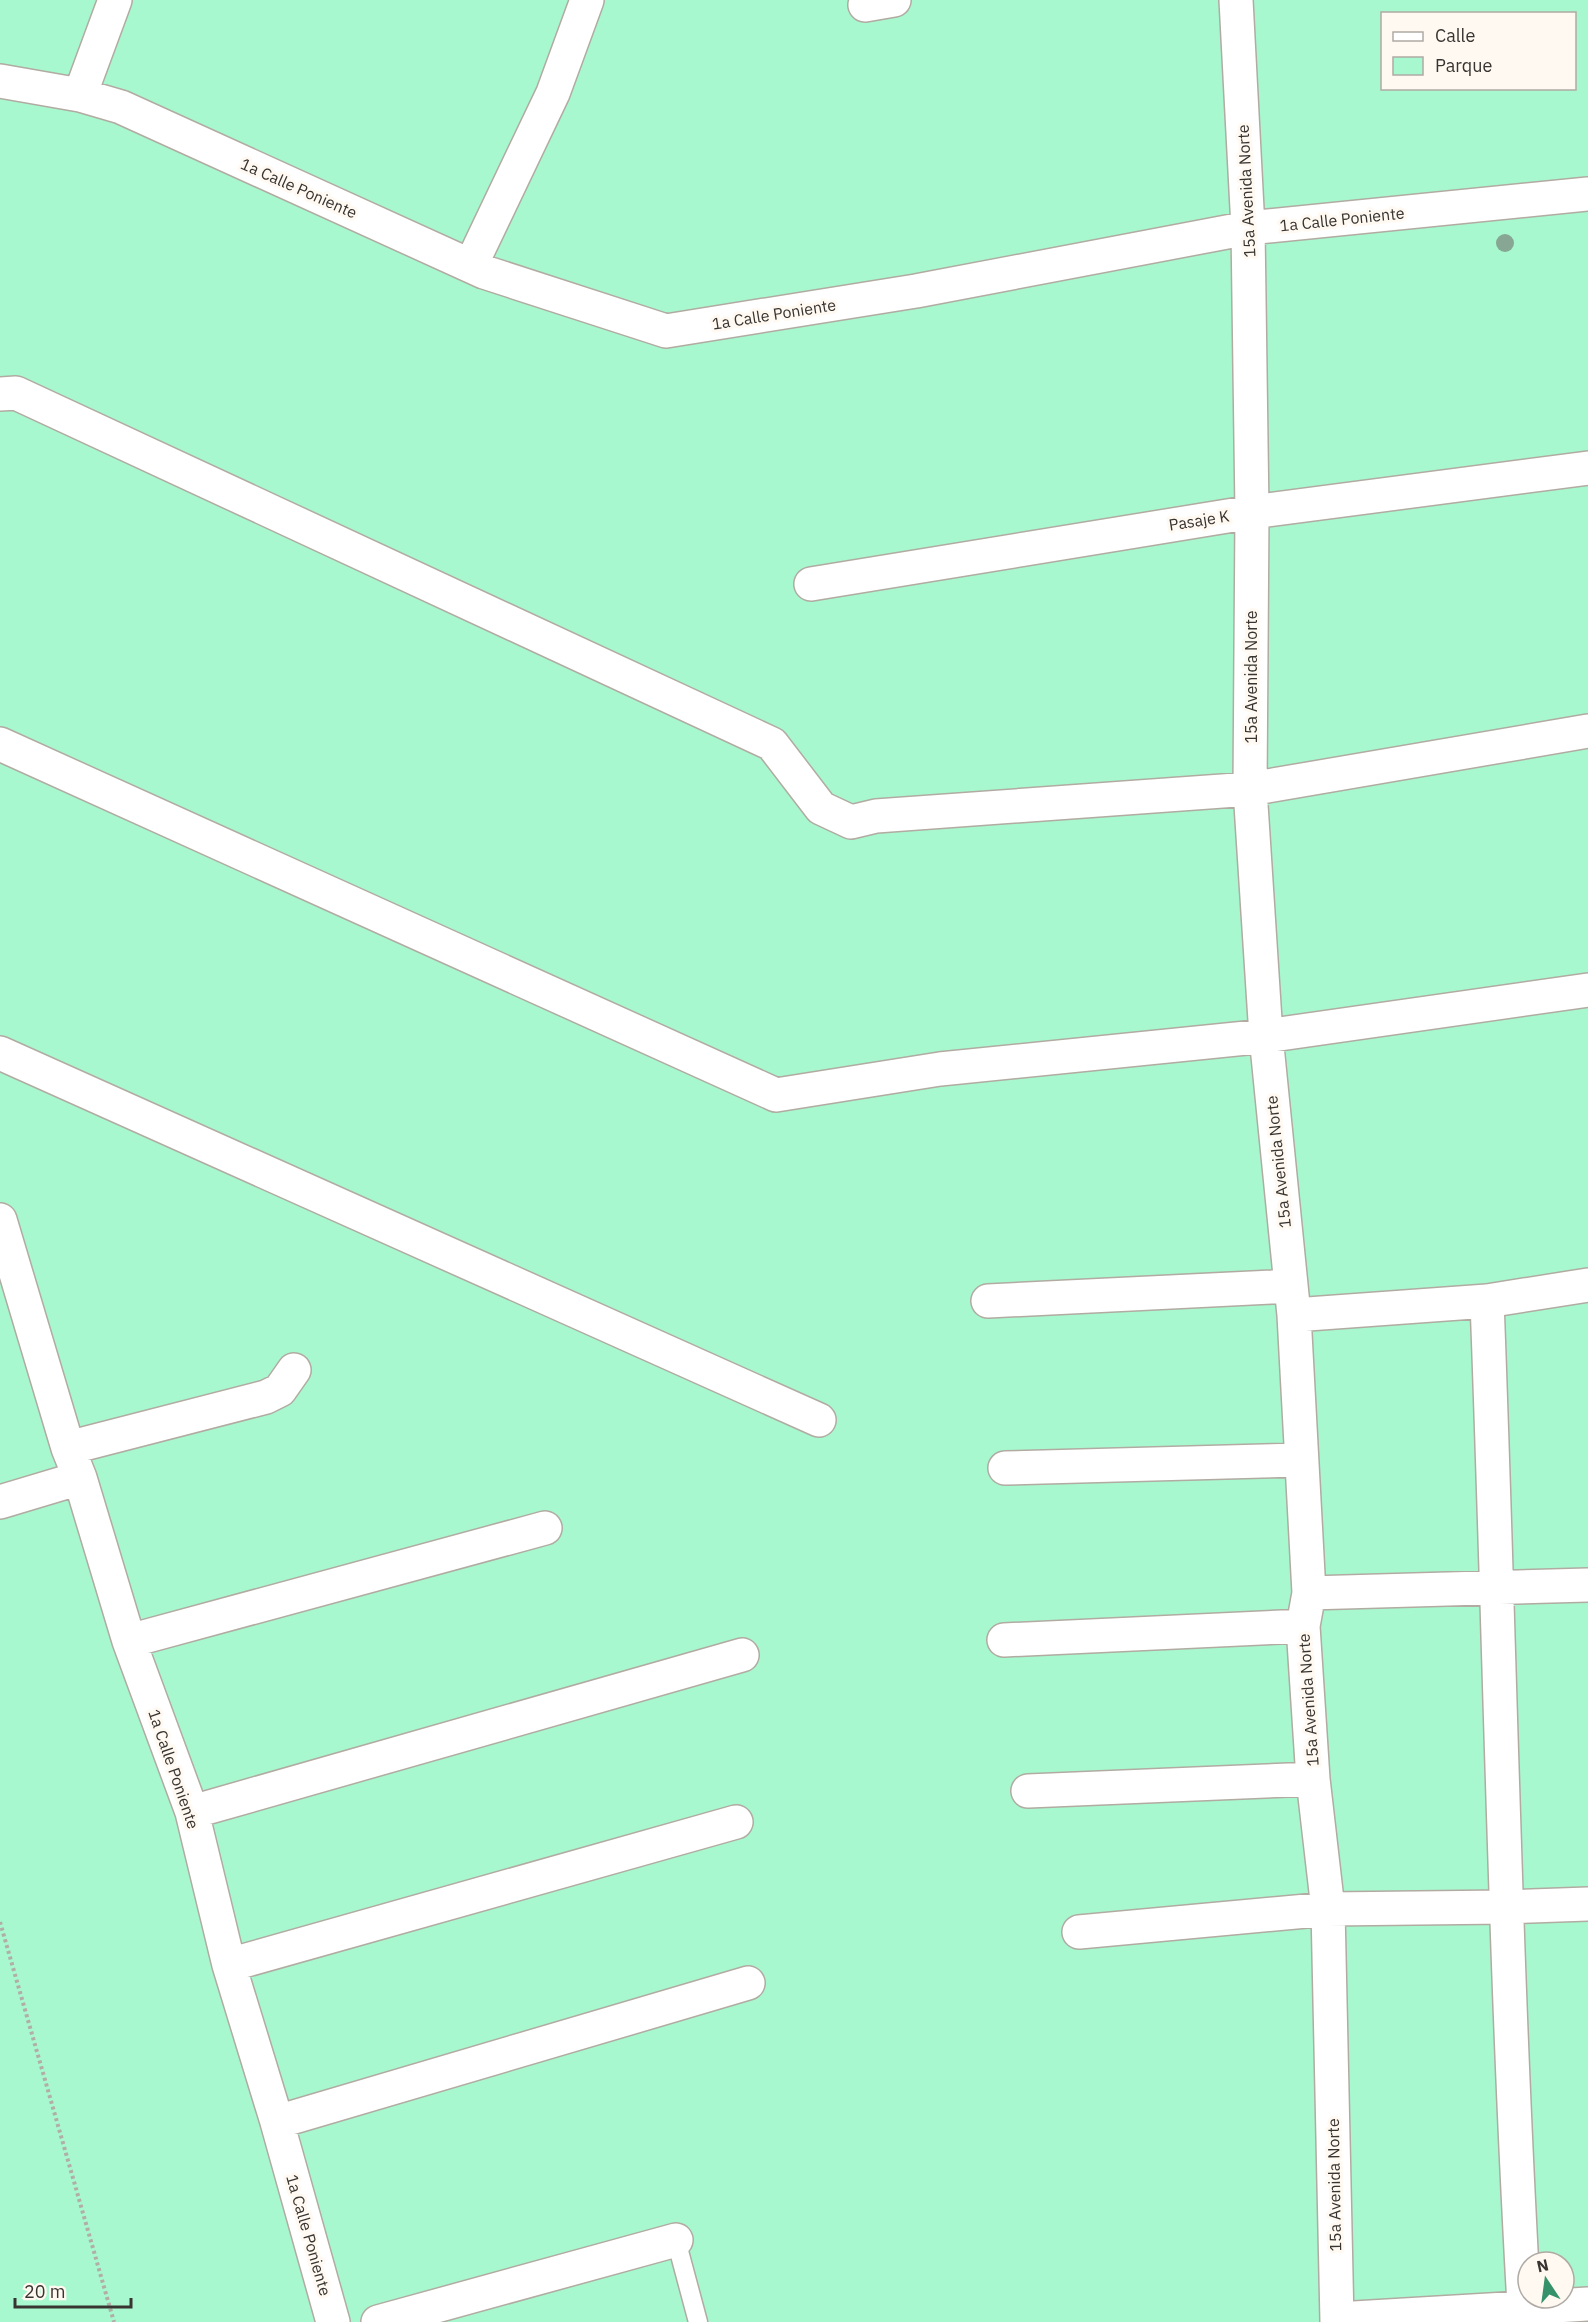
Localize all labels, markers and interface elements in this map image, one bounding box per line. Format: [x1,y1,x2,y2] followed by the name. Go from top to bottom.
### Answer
[1381,12,1576,90] legend
[1435,24,1475,47] text: Calle
[1435,54,1493,77] text: Parque
[1233,124,1259,258] street label: 15a Avenida Norte
[238,153,360,223] street label: 1a Calle Poniente
[1279,202,1406,235] street label: 1a Calle Poniente
[711,294,838,334] street label: 1a Calle Poniente
[1167,505,1231,535] street label: Pasaje K
[1241,610,1261,744] street label: 15a Avenida Norte
[1261,1094,1295,1229] street label: 15a Avenida Norte
[1293,1633,1323,1767] street label: 15a Avenida Norte
[144,1707,204,1832] street label: 1a Calle Poniente
[1323,2118,1345,2252] street label: 15a Avenida Norte
[282,2172,336,2298] street label: 1a Calle Poniente
[1516,2250,1576,2310] north arrow
[1535,2254,1551,2276] text: N
[15,2271,130,2309] scale bar
[24,2280,66,2303] text: 20 m

